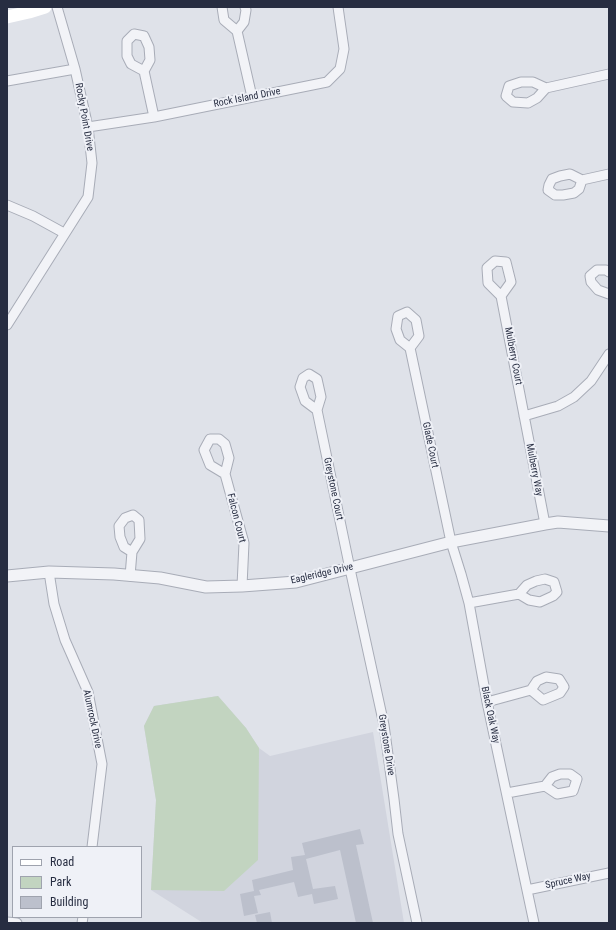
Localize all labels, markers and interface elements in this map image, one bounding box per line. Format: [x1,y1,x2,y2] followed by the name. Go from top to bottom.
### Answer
[72,82,96,152] street label: Rocky Point Drive
[213,86,281,110] street label: Rock Island Drive
[502,326,524,386] street label: Mulberry Court
[419,421,441,469] street label: Glade Court
[523,443,545,497] street label: Mulberry Way
[321,457,345,521] street label: Greystone Court
[224,492,248,544] street label: Falcon Court
[290,561,354,587] street label: Eagleridge Drive
[478,685,502,745] street label: Black Oak Way
[80,689,104,749] street label: Alumrock Drive
[375,714,397,776] street label: Greystone Drive
[12,846,142,918] legend
[50,855,74,869] text: Road
[544,870,592,892] street label: Spruce Way
[50,875,71,889] text: Park
[50,895,88,909] text: Building

